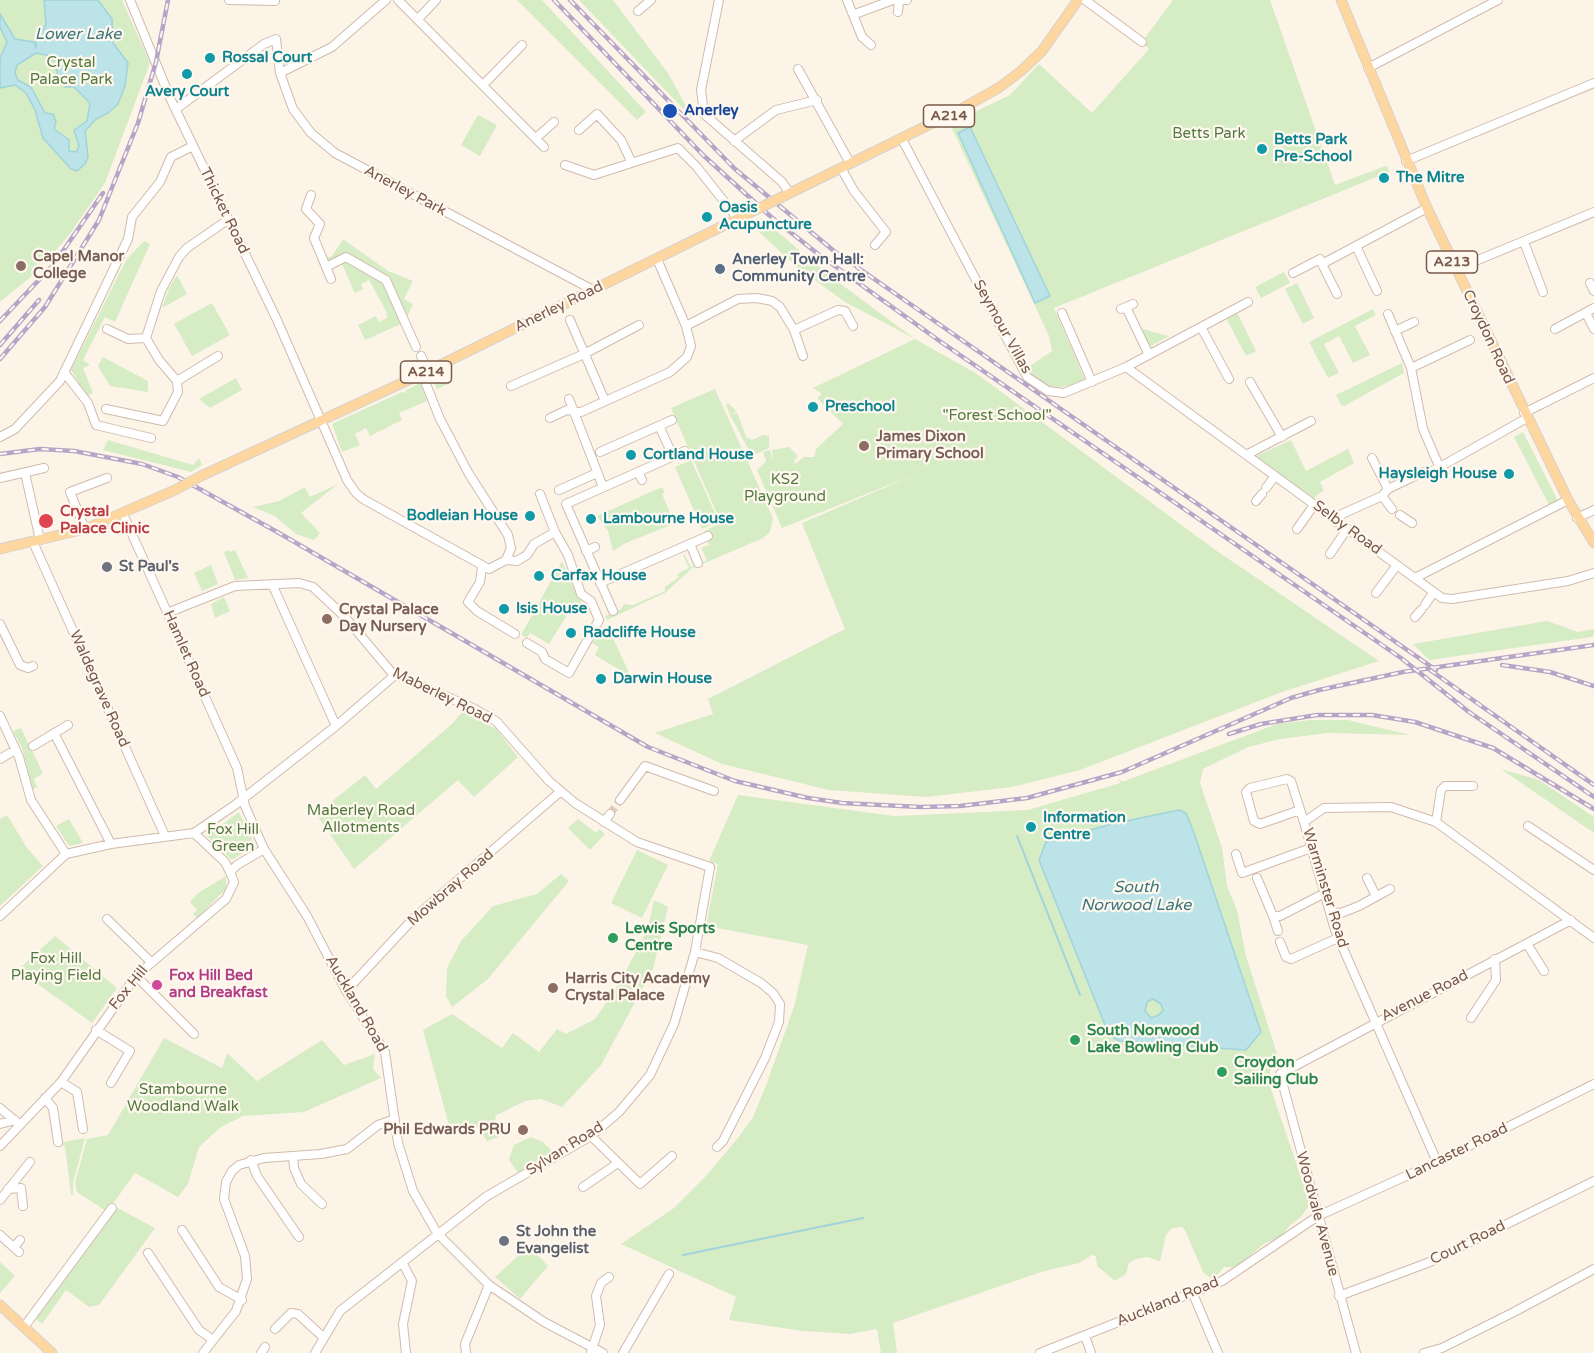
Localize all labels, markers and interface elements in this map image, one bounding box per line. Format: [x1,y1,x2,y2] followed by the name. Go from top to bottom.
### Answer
[35,25,121,45] water label: Lower Lake
[222,49,312,67] place label: Rossal Court
[203,51,217,65] marker: Rossal Court
[30,54,112,89] park label: Crystal Palace Park
[180,67,194,81] marker: Avery Court
[145,83,229,101] place label: Avery Court
[661,102,679,120] marker: Anerley
[684,102,739,120] place label: Anerley
[924,105,974,127] road number: A214
[1172,125,1246,143] park label: Betts Park
[1274,131,1352,166] place label: Betts Park Pre-School
[1255,142,1269,156] marker: Betts Park Pre-School
[361,162,449,220] street label: Anerley Park
[195,165,253,257] street label: Thicket Road
[1396,169,1464,187] place label: The Mitre
[1377,171,1391,185] marker: The Mitre
[719,199,812,234] place label: Oasis Acupuncture
[700,210,714,224] marker: Oasis Acupuncture
[33,248,124,283] place label: Capel Manor College
[732,251,866,286] place label: Anerley Town Hall: Community Centre
[1426,251,1478,273] road number: A213
[14,259,28,273] marker: Capel Manor College
[713,262,727,276] marker: Anerley Town Hall: Community Centre
[969,277,1035,377] street label: Seymour Villas
[512,278,606,336] street label: Anerley Road
[1458,287,1518,387] street label: Croydon Road
[400,361,452,383] road number: A214
[825,398,895,416] place label: Preschool
[806,400,820,414] marker: Preschool
[942,407,1052,425] park label: "Forest School"
[876,428,984,463] place label: James Dixon Primary School
[857,439,871,453] marker: James Dixon Primary School
[643,446,754,464] place label: Cortland House
[624,448,638,462] marker: Cortland House
[1379,465,1497,483] place label: Haysleigh House
[1502,467,1516,481] marker: Haysleigh House
[744,471,826,506] park label: KS2 Playground
[1309,497,1385,559] street label: Selby Road
[60,503,149,538] place label: Crystal Palace Clinic
[407,507,518,525] place label: Bodleian House
[523,509,537,523] marker: Bodleian House
[603,510,734,528] place label: Lambourne House
[37,512,55,530] marker: Crystal Palace Clinic
[584,512,598,526] marker: Lambourne House
[119,558,179,576] place label: St Paul's
[100,560,114,574] marker: St Paul's
[551,567,647,585] place label: Carfax House
[532,569,546,583] marker: Carfax House
[516,600,587,618] place label: Isis House
[339,601,439,636] place label: Crystal Palace Day Nursery
[497,602,511,616] marker: Isis House
[159,608,213,700] street label: Hamlet Road
[320,612,334,626] marker: Crystal Palace Day Nursery
[583,624,696,642] place label: Radcliffe House
[564,626,578,640] marker: Radcliffe House
[65,628,133,750] street label: Waldegrave Road
[389,664,495,728] street label: Maberley Road
[613,670,712,688] place label: Darwin House
[594,672,608,686] marker: Darwin House
[307,802,415,837] park label: Maberley Road Allotments
[1043,809,1126,844] place label: Information Centre
[1024,820,1038,834] marker: Information Centre
[207,821,259,856] park label: Fox Hill Green
[1298,826,1352,950] street label: Warminster Road
[404,846,498,930] street label: Mowbray Road
[1081,878,1191,916] water label: South Norwood Lake
[625,920,715,955] place label: Lewis Sports Centre
[606,931,620,945] marker: Lewis Sports Centre
[11,950,101,985] park label: Fox Hill Playing Field
[321,952,391,1056] street label: Auckland Road
[106,962,152,1014] street label: Fox Hill
[1378,966,1472,1026] street label: Avenue Road
[169,967,268,1002] place label: Fox Hill Bed and Breakfast
[565,970,710,1005] place label: Harris City Academy Crystal Palace
[150,978,164,992] marker: Fox Hill Bed and Breakfast
[546,981,560,995] marker: Harris City Academy Crystal Palace
[1087,1022,1218,1057] place label: South Norwood Lake Bowling Club
[1068,1033,1082,1047] marker: South Norwood Lake Bowling Club
[1234,1054,1318,1089] place label: Croydon Sailing Club
[1215,1065,1229,1079] marker: Croydon Sailing Club
[127,1081,239,1116] park label: Stambourne Woodland Walk
[523,1118,607,1180] street label: Sylvan Road
[1403,1120,1511,1184] street label: Lancaster Road
[383,1121,511,1139] place label: Phil Edwards PRU
[516,1123,530,1137] marker: Phil Edwards PRU
[1292,1150,1342,1278] street label: Woodvale Avenue
[1427,1217,1509,1269] street label: Court Road
[516,1223,596,1258] place label: St John the Evangelist
[497,1234,511,1248] marker: St John the Evangelist
[1114,1273,1222,1331] street label: Auckland Road

